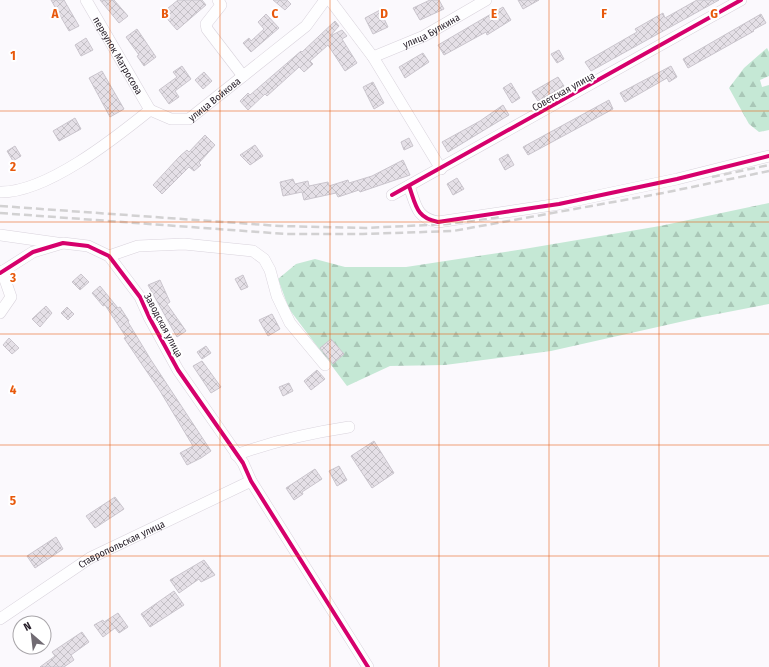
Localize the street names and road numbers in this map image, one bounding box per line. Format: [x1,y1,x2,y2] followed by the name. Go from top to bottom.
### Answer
[401,11,462,51] street label: улица Булкина
[90,15,145,97] street label: переулок Матросова
[530,70,597,114] street label: Советская улица
[186,75,243,124] street label: улица Войкова
[141,291,185,360] street label: Заводская улица
[76,518,167,571] street label: Ставропольская улица

